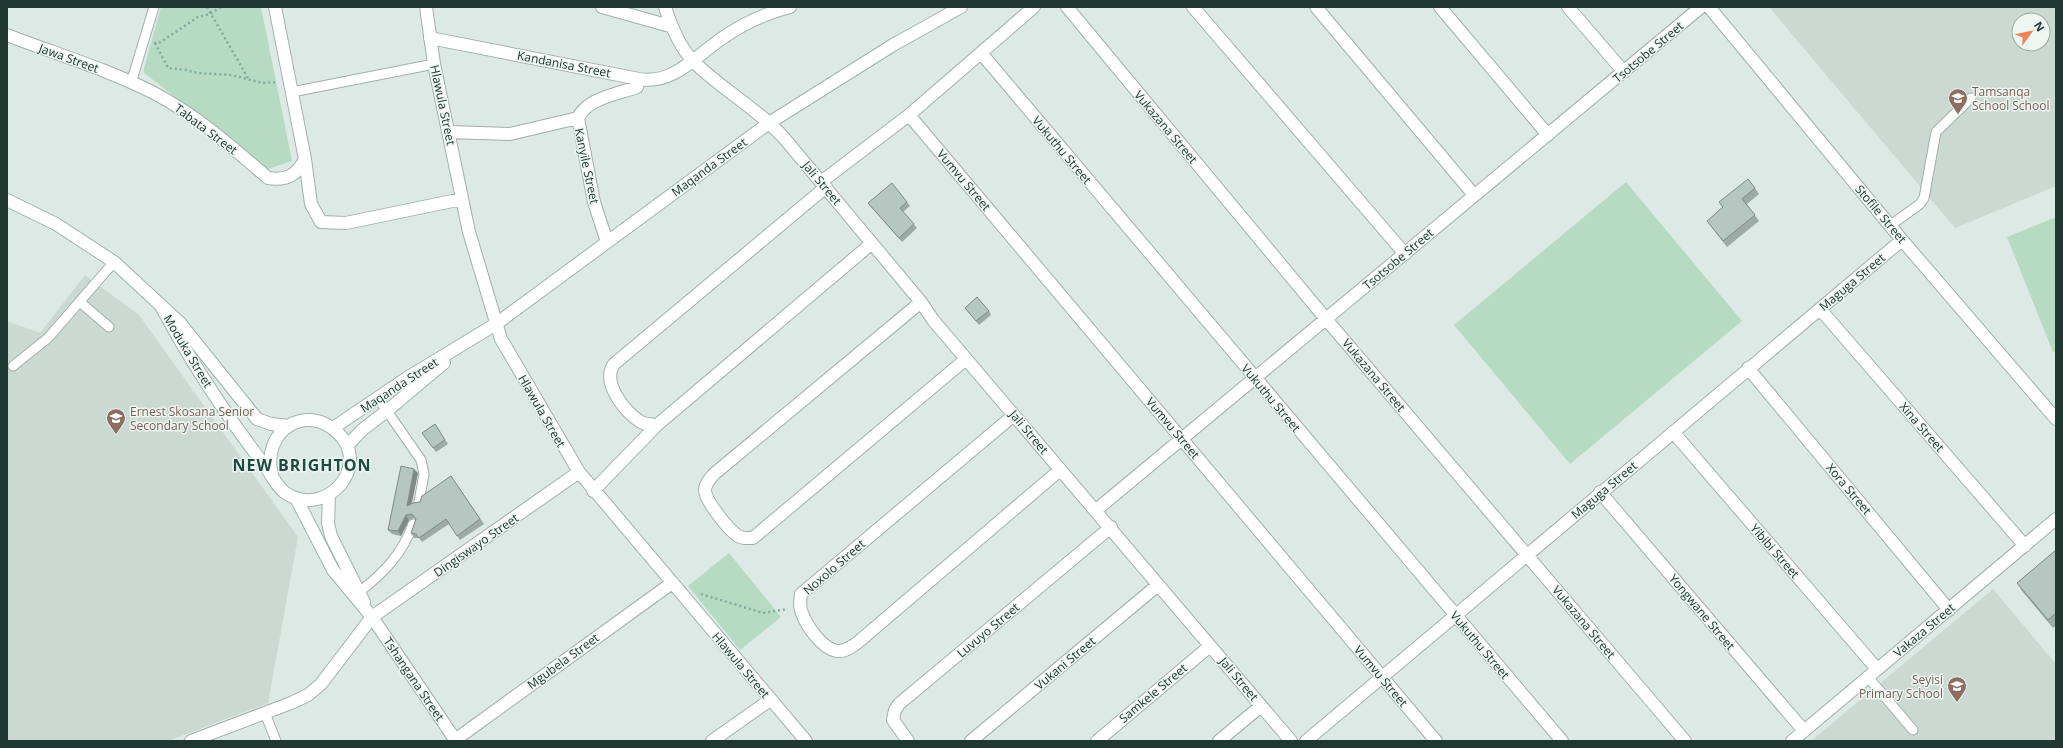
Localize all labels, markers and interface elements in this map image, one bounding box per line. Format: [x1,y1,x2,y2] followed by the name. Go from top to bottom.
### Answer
[2011,12,2051,52] north arrow
[1609,17,1687,87] street label: Tsotsobe Street
[2031,18,2049,34] text: N
[36,39,101,77] street label: Jawa Street
[516,47,612,81] street label: Kandanisa Street
[426,63,460,147] street label: Hlawula Street
[1972,83,2049,114] place label: Tamsanqa School School
[1130,87,1202,167] street label: Vukazana Street
[1947,87,1969,115] school or university icon: Tamsanqa School School
[171,100,241,158] street label: Tabata Street
[1029,112,1095,188] street label: Vukuthu Street
[571,127,603,205] street label: Kanyile Street
[668,134,750,200] street label: Maqanda Street
[933,146,995,214] street label: Vumvu Street
[798,157,845,209] street label: Jali Street
[1851,181,1911,247] street label: Stofile Street
[1359,224,1437,294] street label: Tsotsobe Street
[1815,249,1889,315] street label: Maguga Street
[160,311,216,391] street label: Moduka Street
[1338,335,1410,415] street label: Vukazana Street
[357,354,441,416] street label: Maqanda Street
[1238,360,1304,436] street label: Vukuthu Street
[514,371,570,451] street label: Hlawula Street
[1142,394,1204,462] street label: Vumvu Street
[1896,399,1948,455] street label: Xina Street
[130,403,254,434] place label: Ernest Skosana Senior Secondary School
[1005,406,1052,458] street label: Jali Street
[105,407,127,435] school or university icon: Ernest Skosana Senior Secondary School
[232,454,372,476] district label: NEW BRIGHTON
[1567,457,1641,523] street label: Maguga Street
[1822,460,1876,518] street label: Xora Street
[430,509,522,581] street label: Dingiswayo Street
[1747,520,1803,582] street label: Yibibi Street
[800,535,868,599] street label: Noxolo Street
[1665,570,1739,654] street label: Yongwane Street
[1548,582,1620,662] street label: Vukazana Street
[953,599,1023,661] street label: Luvuyo Street
[1890,599,1958,661] street label: Vakaza Street
[1447,607,1513,683] street label: Vukuthu Street
[708,628,774,702] street label: Hlawula Street
[524,629,602,693] street label: Mgubela Street
[1031,633,1099,693] street label: Vukani Street
[380,634,448,724] street label: Tshangana Street
[1350,642,1412,710] street label: Vumvu Street
[1215,653,1262,705] street label: Jali Street
[1115,660,1191,726] street label: Samkele Street
[1859,671,1943,702] place label: Seyisi Primary School
[1946,675,1968,703] school or university icon: Seyisi Primary School

